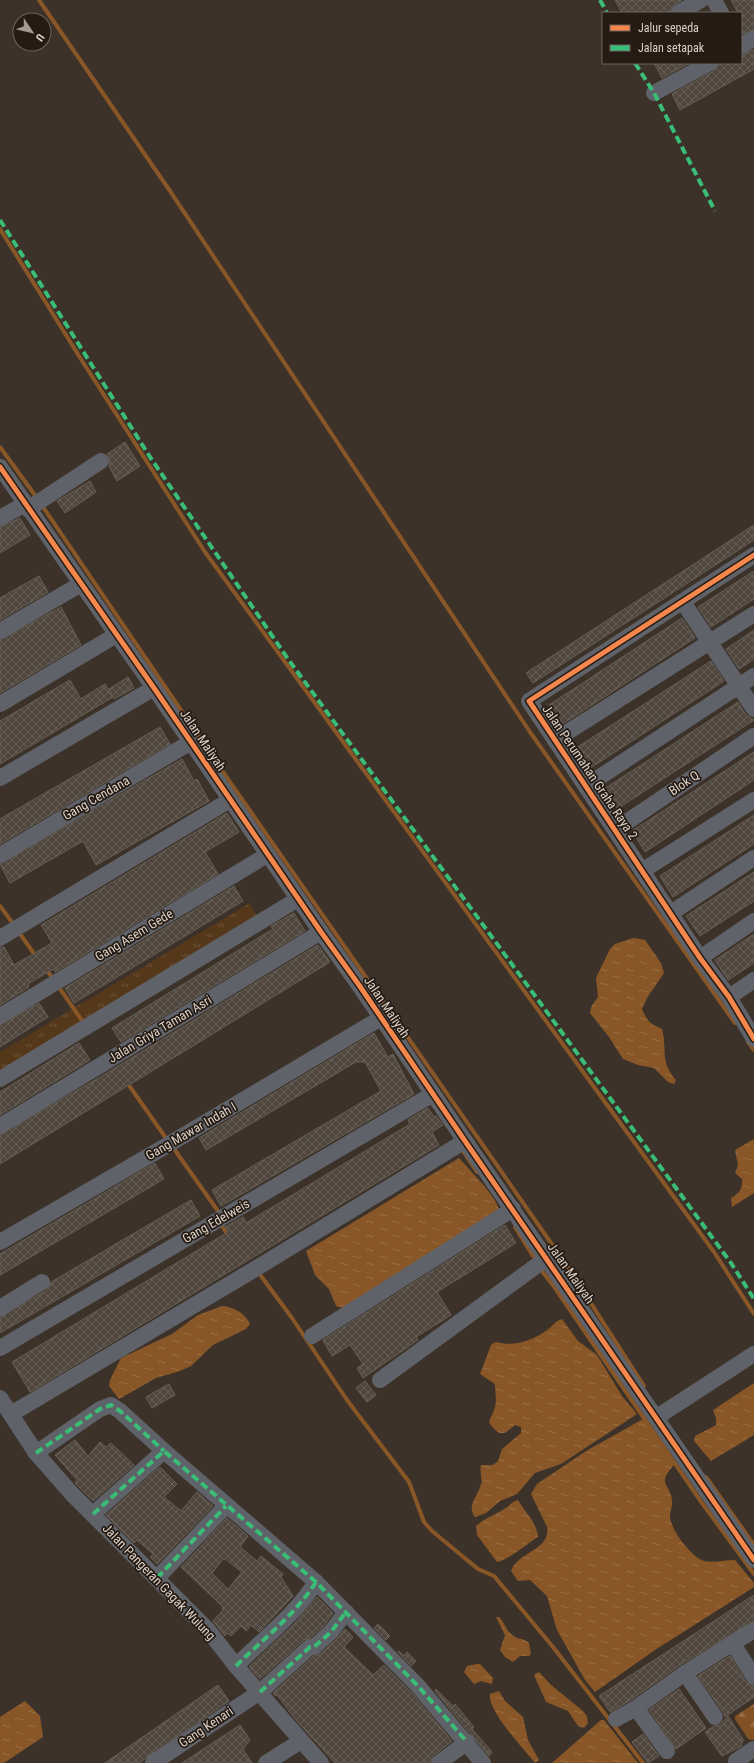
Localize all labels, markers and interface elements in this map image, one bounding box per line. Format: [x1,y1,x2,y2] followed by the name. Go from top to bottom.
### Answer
[12,12,52,52] north arrow
[602,12,742,64] legend
[638,21,699,35] text: Jalur sepeda
[33,31,47,44] text: U
[638,41,705,55] text: Jalan setapak
[539,702,641,842] street label: Jalan Perumahan Graha Raya 2
[177,706,229,774] street label: Jalan Maliyah
[666,767,702,799] street label: Blok Q
[60,773,132,823] street label: Gang Cendana
[92,906,176,964] street label: Gang Asem Gede
[361,973,413,1041] street label: Jalan Maliyah
[106,992,214,1066] street label: Jalan Griya Taman Asri
[143,1099,239,1163] street label: Gang Mawar Indah I
[180,1196,252,1246] street label: Gang Edelweis
[545,1240,597,1306] street label: Jalan Maliyah
[99,1521,219,1643] street label: Jalan Pangeran Gagak Wulung
[176,1703,236,1751] street label: Gang Kenari

